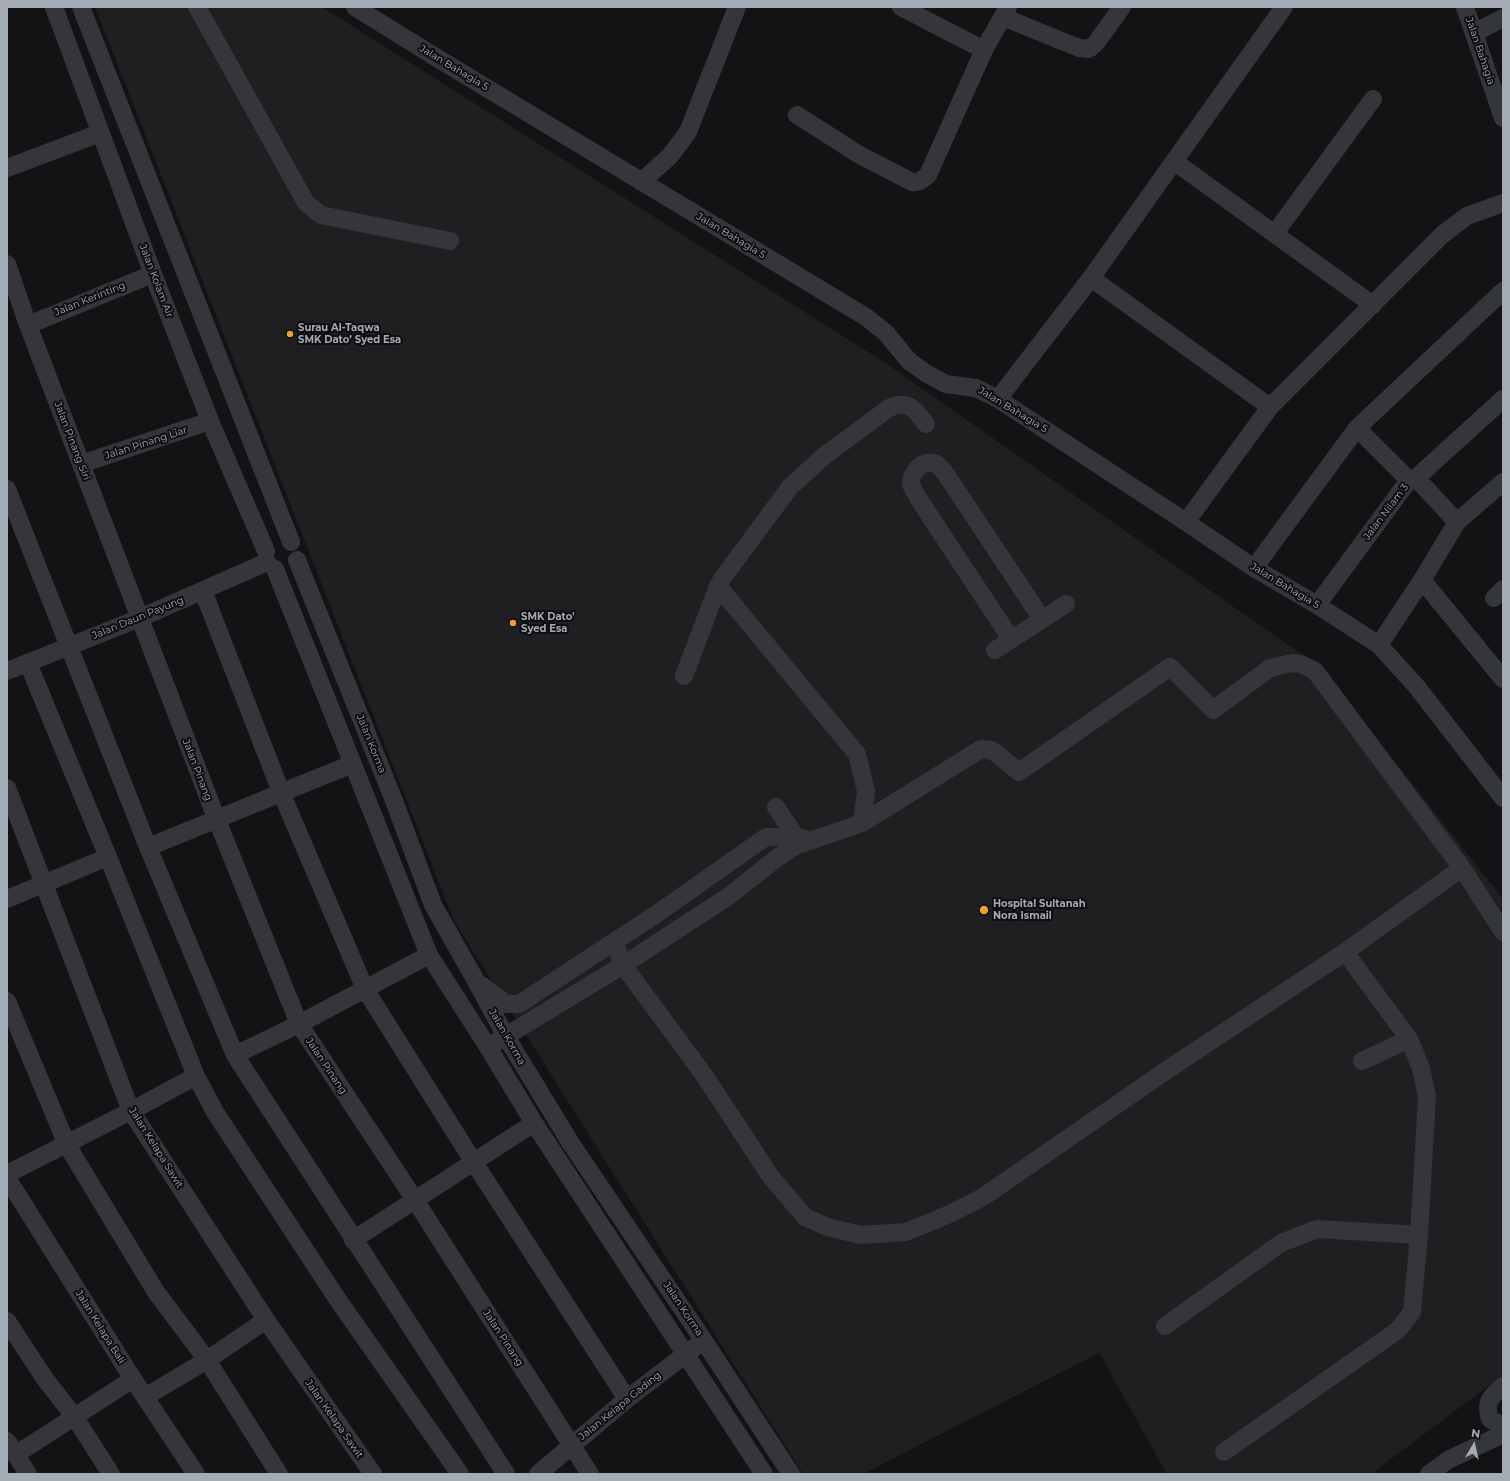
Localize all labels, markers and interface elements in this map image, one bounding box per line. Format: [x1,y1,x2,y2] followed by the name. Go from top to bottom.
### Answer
[1463,16,1497,86] street label: Jalan Bahagia
[417,43,491,93] street label: Jalan Bahagia 5
[694,211,768,261] street label: Jalan Bahagia 5
[136,243,176,319] street label: Jalan Kolam Air
[53,279,127,319] street label: Jalan Kerinting
[298,322,401,346] place label: Surau Al-Taqwa SMK Dato’ Syed Esa
[285,329,295,339] marker: Surau Al-Taqwa SMK Dato’ Syed Esa
[976,385,1050,435] street label: Jalan Bahagia 5
[52,400,92,482] street label: Jalan Pinang Siri
[103,424,189,462] street label: Jalan Pinang Liar
[1361,482,1411,542] street label: Jalan Nilam 3
[1248,561,1322,611] street label: Jalan Bahagia 5
[90,594,186,642] street label: Jalan Daun Payung
[521,611,574,634] place label: SMK Dato' Syed Esa
[508,618,518,628] marker: SMK Dato' Syed Esa
[354,713,388,775] street label: Jalan Korma
[180,737,214,803] street label: Jalan Pinang
[993,898,1086,922] place label: Hospital Sultanah Nora Ismail
[978,904,990,916] marker: Hospital Sultanah Nora Ismail
[486,1007,528,1067] street label: Jalan Korma
[303,1036,349,1096] street label: Jalan Pinang
[126,1105,186,1191] street label: Jalan Kelapa Sawit
[661,1280,705,1338] street label: Jalan Korma
[73,1288,127,1366] street label: Jalan Kelapa Bali
[480,1307,526,1369] street label: Jalan Pinang
[576,1369,664,1443] street label: Jalan Kelapa Gading
[302,1377,366,1461] street label: Jalan Kelapa Sawit
[1454,1425,1494,1465] north arrow
[1470,1426,1481,1441] text: N

